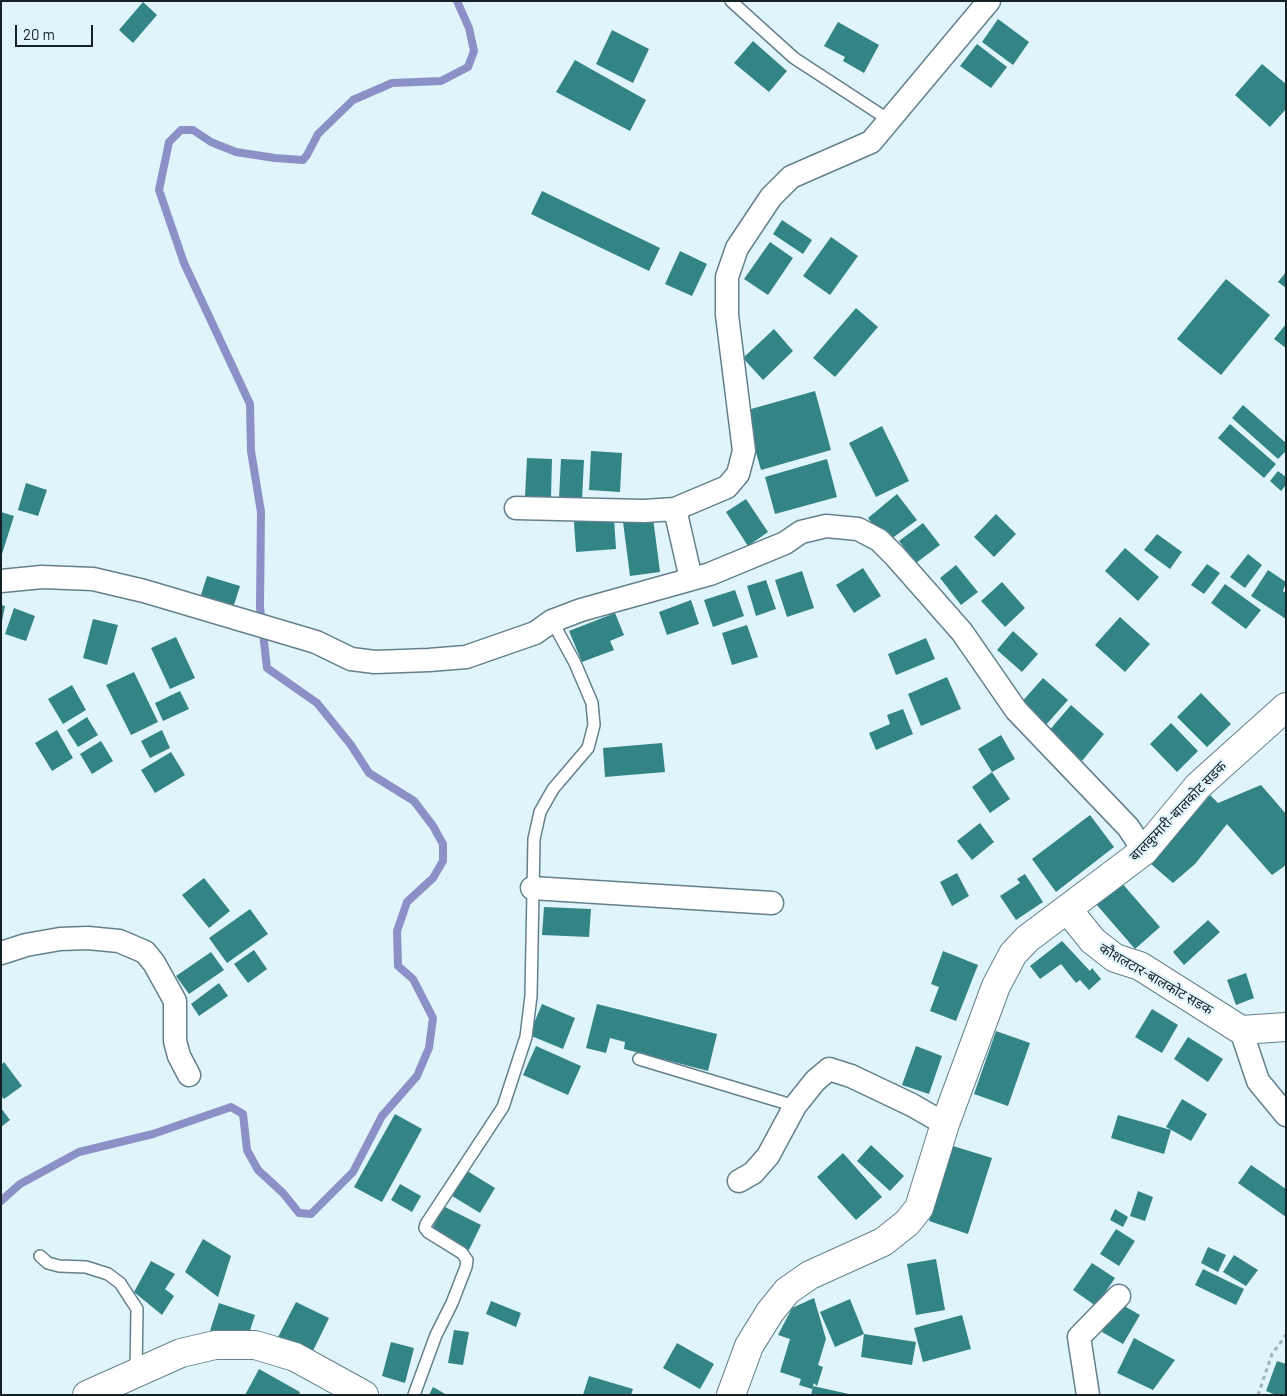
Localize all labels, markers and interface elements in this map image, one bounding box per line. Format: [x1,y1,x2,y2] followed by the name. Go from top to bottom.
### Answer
[18,15,95,47] scale bar
[23,25,55,43] text: 20 m
[1126,758,1230,864] street label: बालकुमारी-बालकोट सडक
[1096,940,1216,1018] street label: कौशलटार-बालकोट सडक

